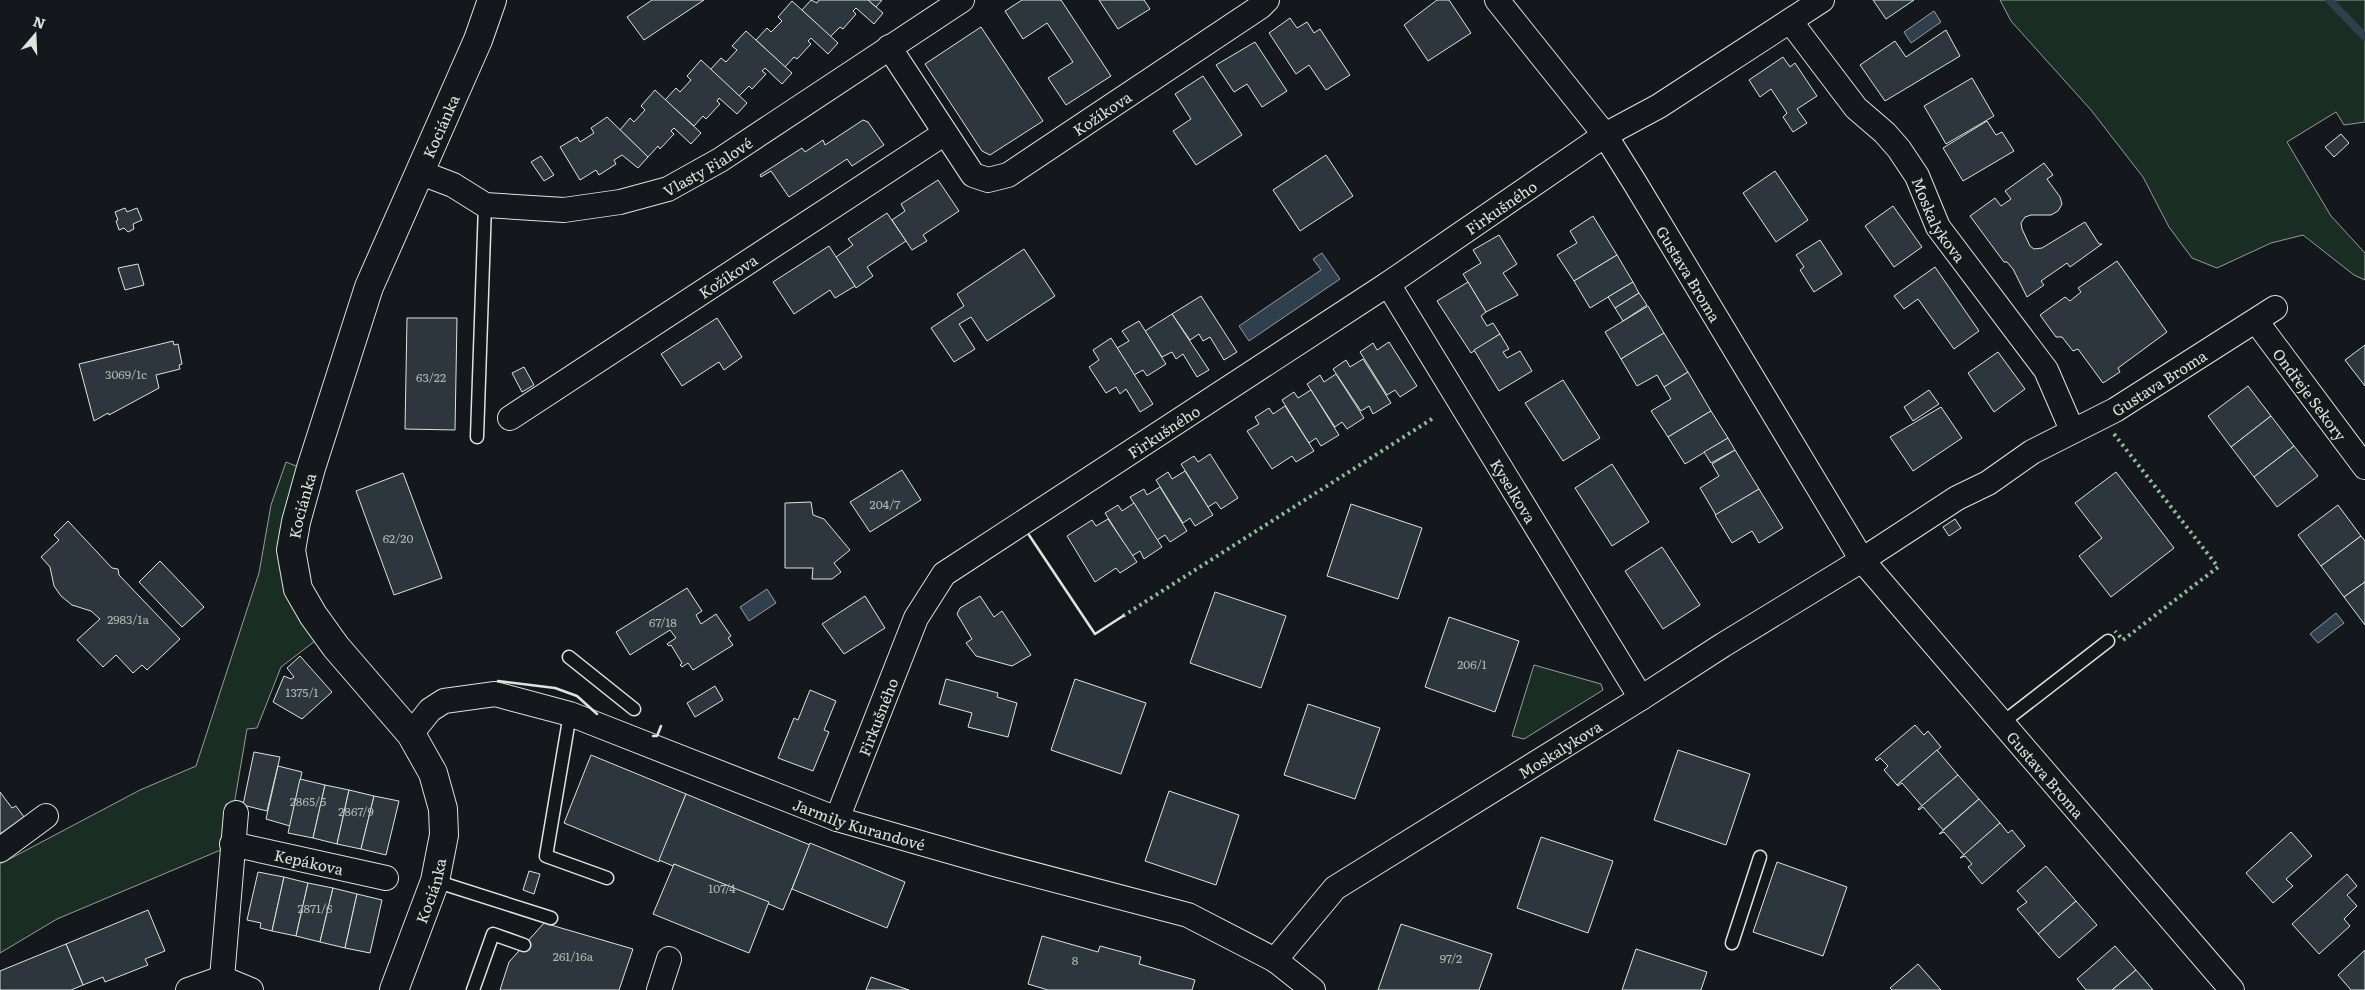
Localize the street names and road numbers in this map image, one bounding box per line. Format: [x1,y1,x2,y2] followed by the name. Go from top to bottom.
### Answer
[1068,84,1136,141] street label: Kožíkova
[416,90,465,161] street label: Kociánka
[658,130,757,201] street label: Vlasty Fialové
[1907,173,1972,267] street label: Moskalykova
[1460,174,1541,239] street label: Firkušného
[1652,221,1728,327] street label: Gustava Broma
[693,247,762,303] street label: Kožíkova
[2107,343,2211,421] street label: Gustava Broma
[2268,343,2353,445] street label: Ondřeje Sekory
[1123,399,1204,463] street label: Firkušného
[1486,454,1543,528] street label: Kyselkova
[282,469,321,540] street label: Kociánka
[851,674,903,759] street label: Firkušného
[1513,713,1606,783] street label: Moskalykova
[2002,725,2091,824] street label: Gustava Broma
[790,791,928,855] street label: Jarmily Kurandové
[272,842,347,880] street label: Kepákova
[409,855,451,926] street label: Kociánka

